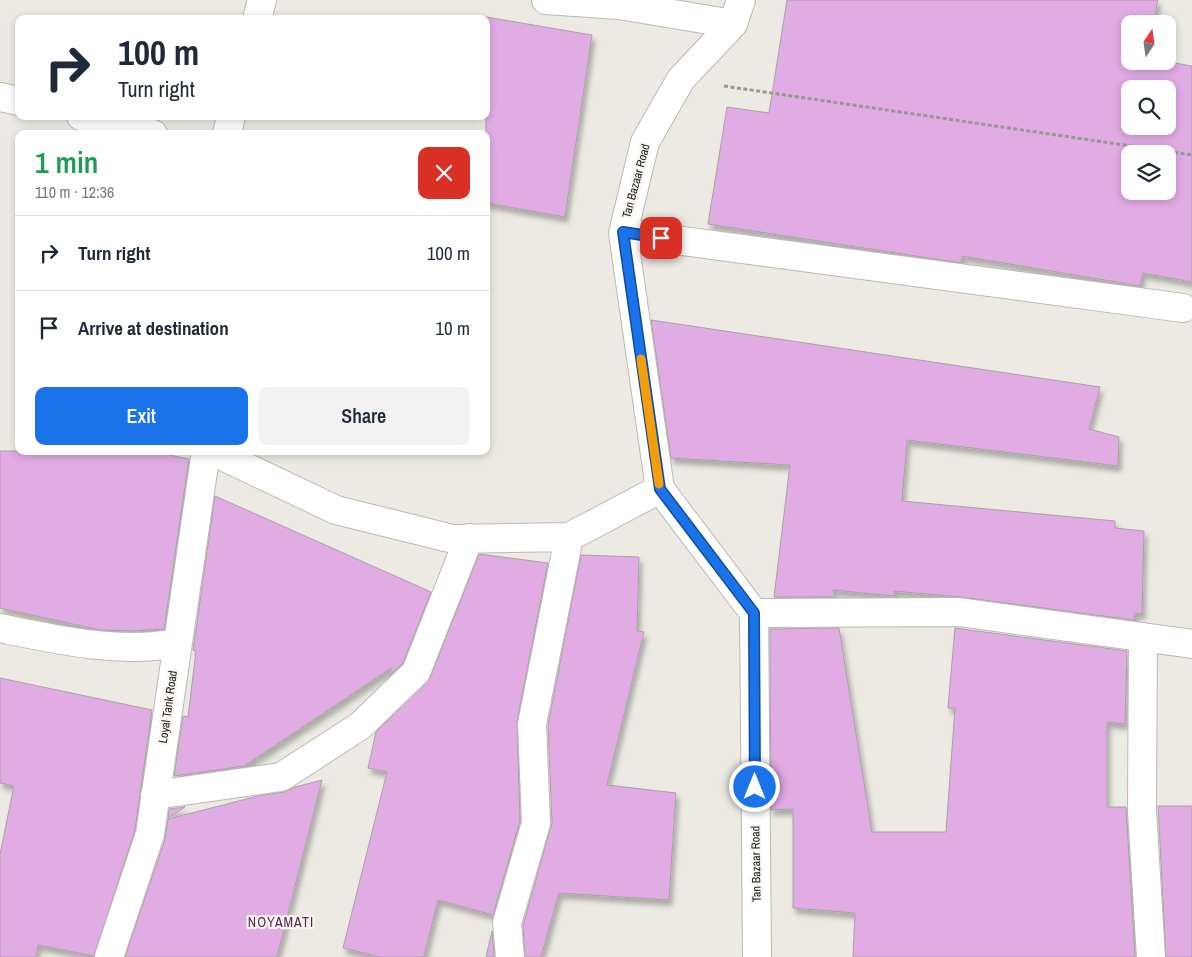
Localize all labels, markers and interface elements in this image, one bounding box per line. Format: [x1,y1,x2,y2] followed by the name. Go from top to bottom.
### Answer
[1121,15,1176,70] north arrow
[1121,15,1176,200] map controls
[118,29,199,76] text: 100 m
[35,35,100,100] icon: right
[118,74,195,104] text: Turn right
[1121,80,1176,135] button: search
[35,142,98,182] text: 1 min
[618,142,654,220] street label: Tan Bazaar Road
[1121,145,1176,200] button: layers
[418,147,470,199] button: close
[35,181,114,203] text: 110 m · 12:36
[640,217,682,259] pin
[647,224,675,252] icon: arrive
[35,239,63,267] icon: right
[78,240,150,266] text: Turn right
[427,240,470,266] text: 100 m
[35,314,63,342] icon: arrive
[78,315,229,341] text: Arrive at destination
[435,315,470,341] text: 10 m
[35,387,248,445] button: Exit
[258,387,470,445] button: Share
[155,670,181,744] street label: Loyal Tank Road
[728,760,780,812] position arrow
[747,826,765,902] street label: Tan Bazaar Road
[248,913,314,931] district label: NOYAMATI

